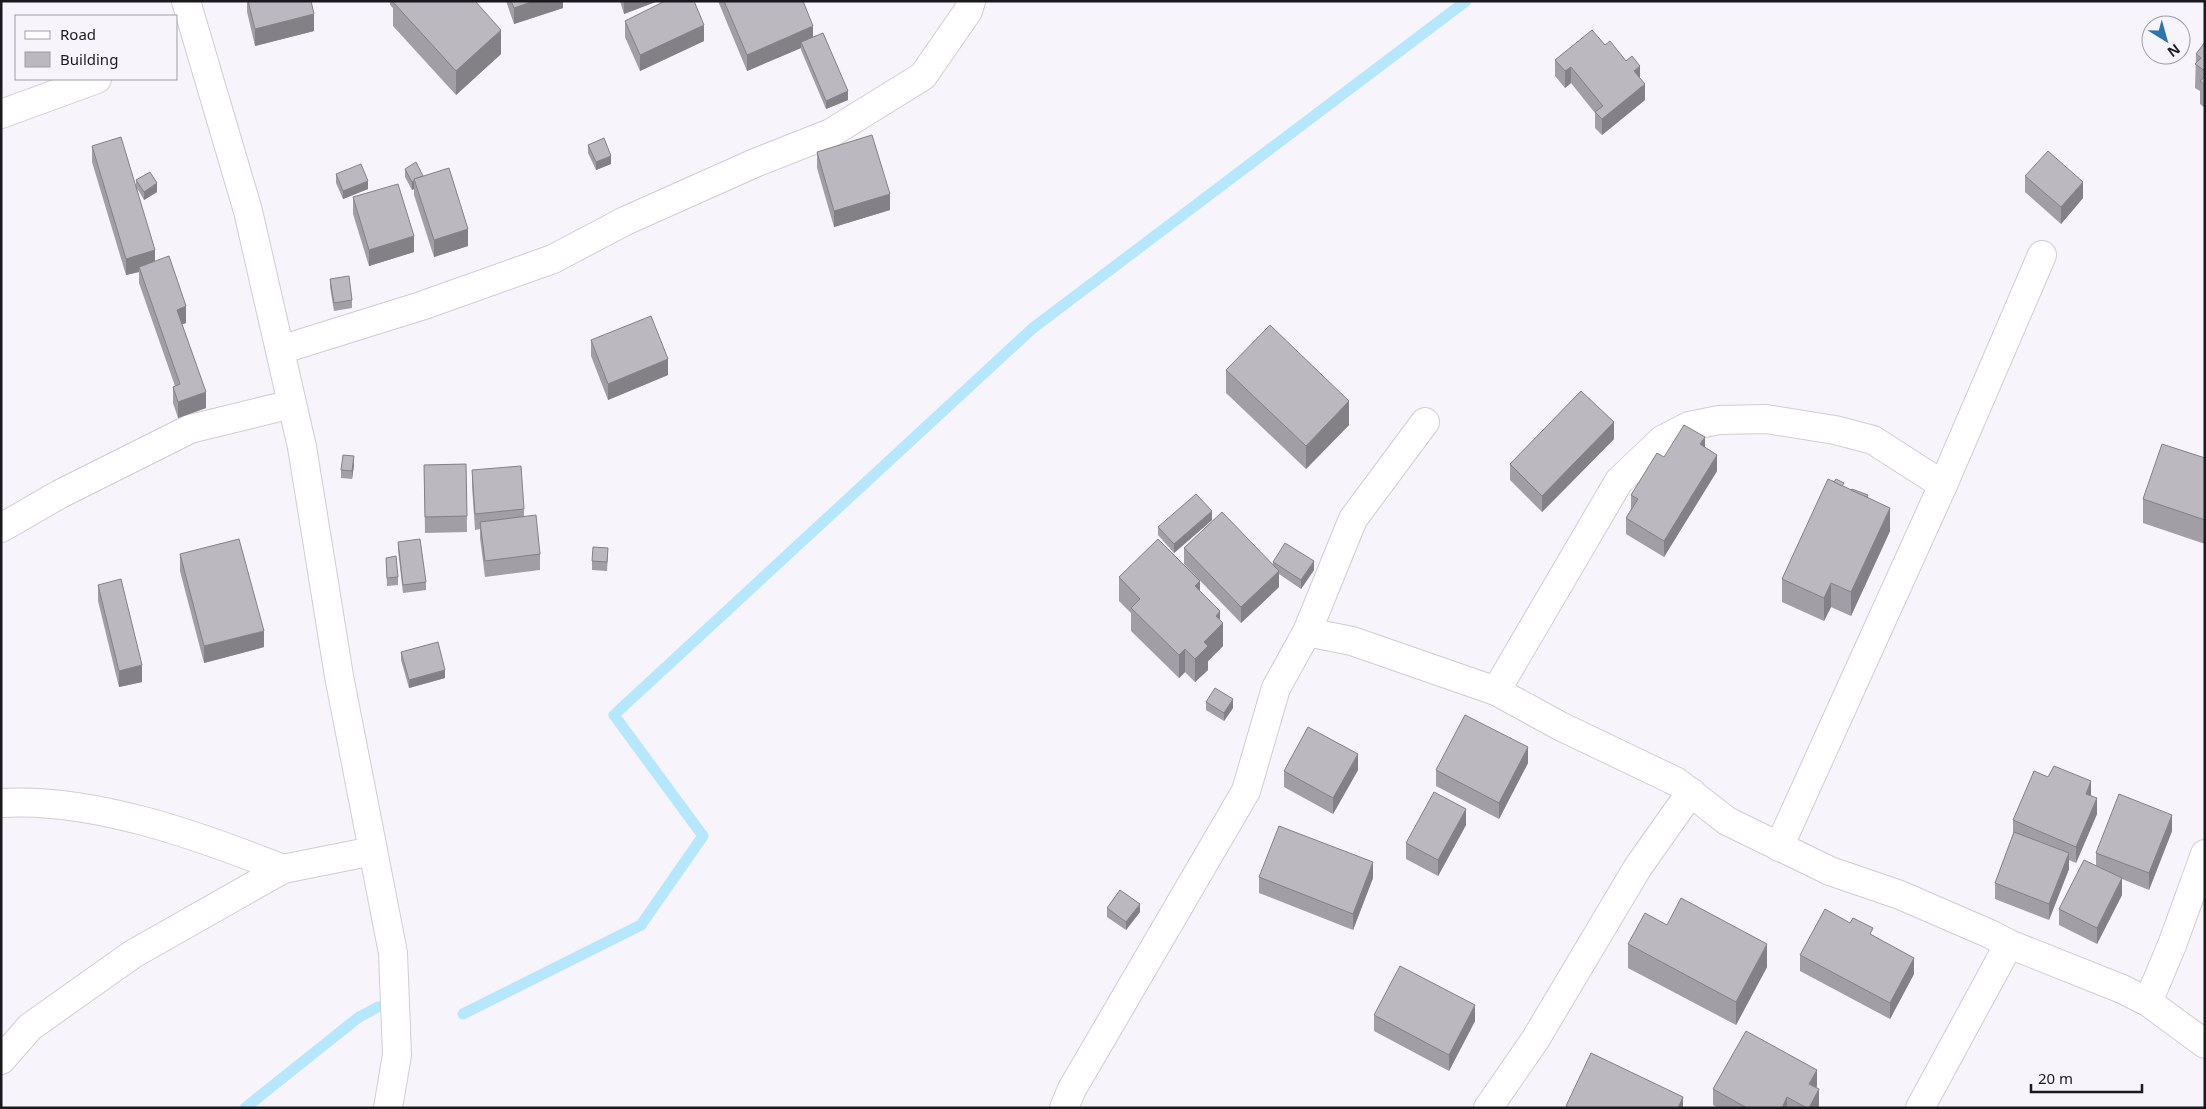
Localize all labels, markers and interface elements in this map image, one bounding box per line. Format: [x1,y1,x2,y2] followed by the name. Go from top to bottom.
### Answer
[15,15,178,80] legend
[2141,15,2191,65] north arrow
[60,24,96,44] text: Road
[2164,40,2184,62] text: N
[60,49,118,69] text: Building
[2031,1062,2142,1094] scale bar
[2038,1068,2073,1088] text: 20 m

